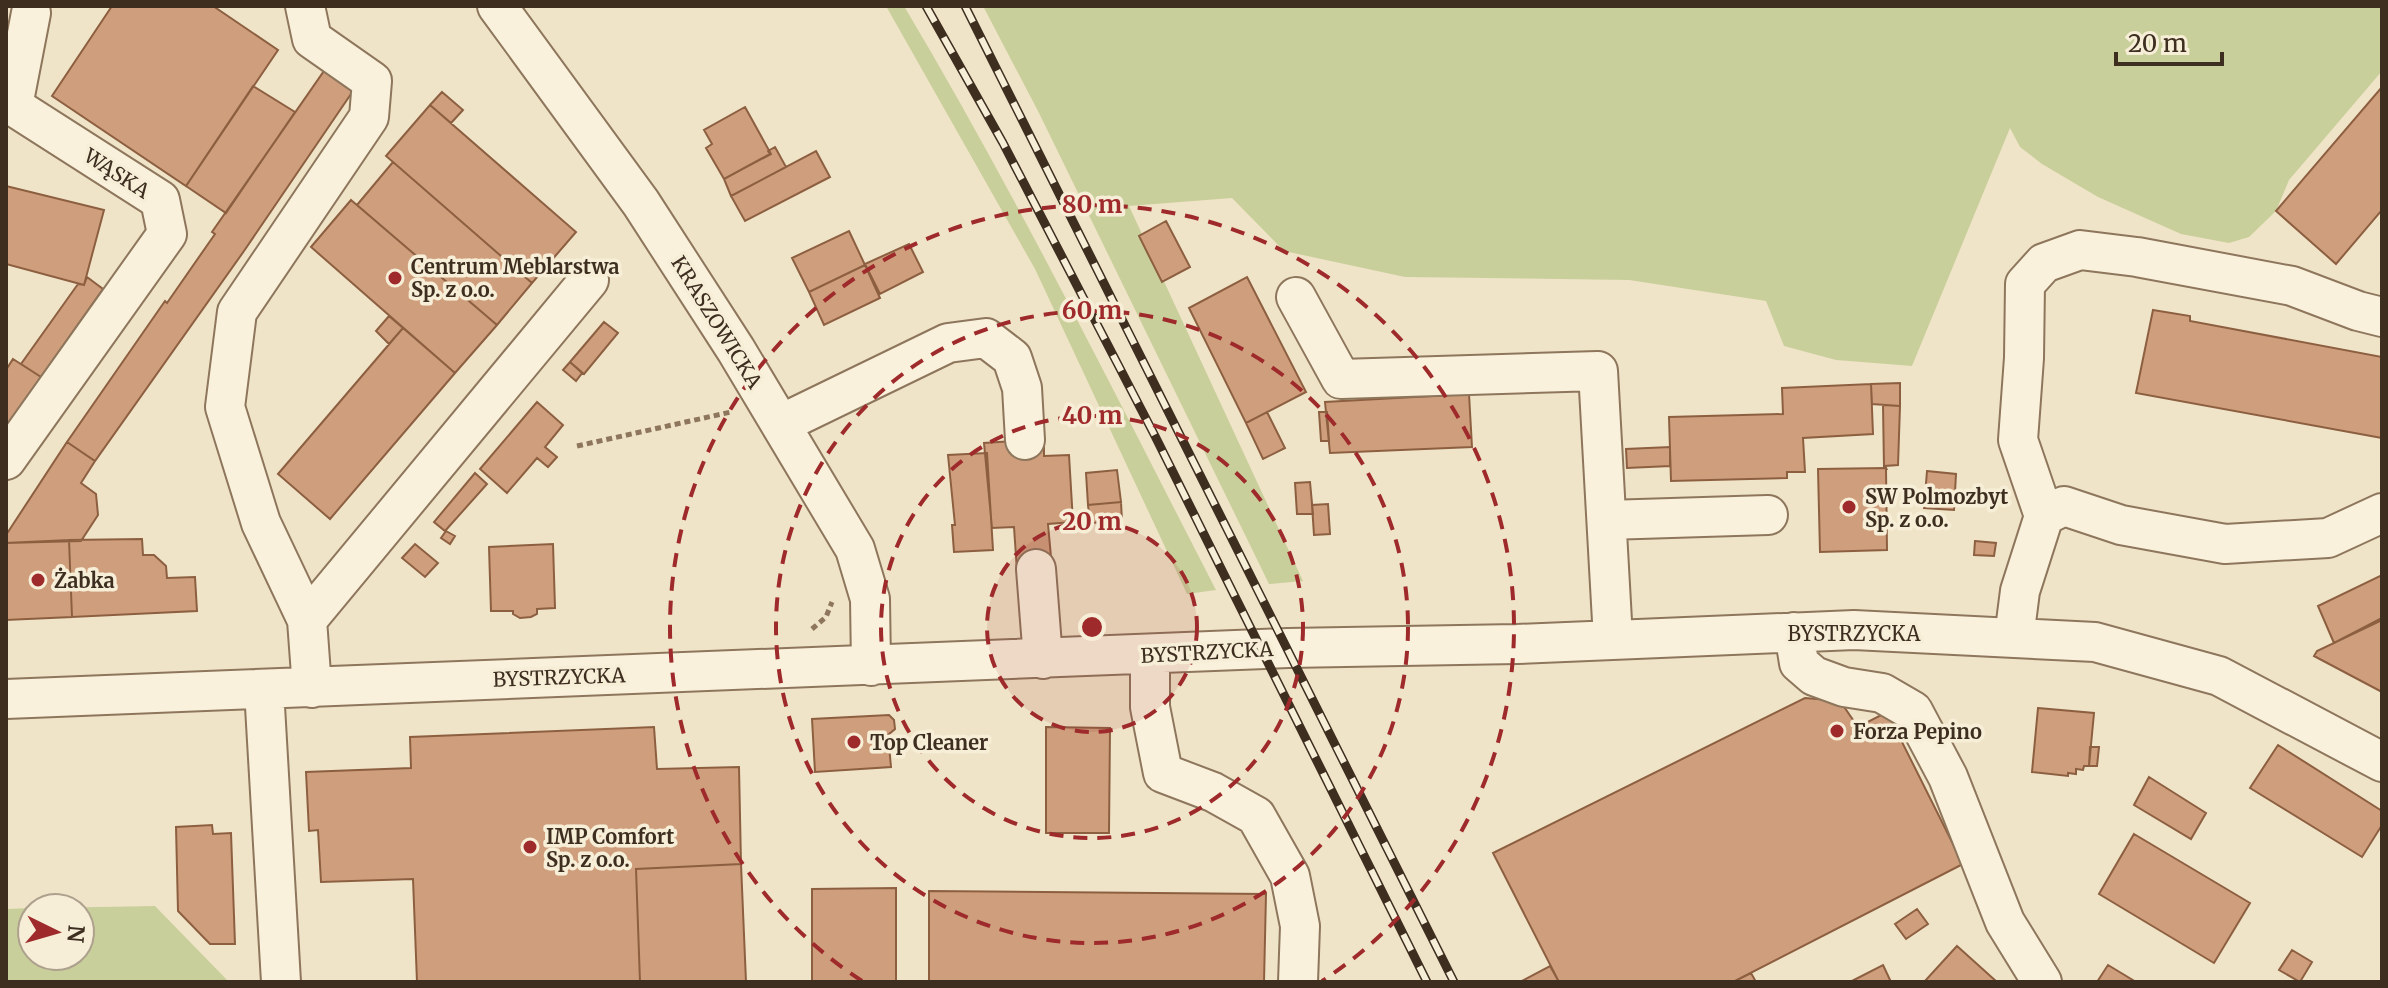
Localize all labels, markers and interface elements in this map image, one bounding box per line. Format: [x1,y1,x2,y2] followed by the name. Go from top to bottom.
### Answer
[2116,16,2222,66] scale bar
[2128,28,2187,59] text: 20 m
[79,142,155,204] street label: WĄSKA
[1062,189,1122,220] text: 80 m
[666,251,768,394] street label: KRASZOWICKA
[411,254,620,302] place label: Centrum Meblarstwa Sp. z o.o.
[386,269,404,287] marker: Centrum Meblarstwa Sp. z o.o.
[1062,295,1122,326] text: 60 m
[1062,400,1122,431] text: 40 m
[1865,484,2008,532] place label: SW Polmozbyt Sp. z o.o.
[1840,498,1858,516] marker: SW Polmozbyt Sp. z o.o.
[1062,506,1122,537] text: 20 m
[54,567,115,593] place label: Żabka
[29,571,47,589] marker: Żabka
[1078,613,1106,641] centre of rings
[1788,621,1921,646] street label: BYSTRZYCKA
[1140,636,1275,668] street label: BYSTRZYCKA
[492,662,627,692] street label: BYSTRZYCKA
[1853,719,1982,744] place label: Forza Pepino
[1828,722,1846,740] marker: Forza Pepino
[870,730,988,755] place label: Top Cleaner
[845,733,863,751] marker: Top Cleaner
[546,824,674,872] place label: IMP Comfort Sp. z o.o.
[521,838,539,856] marker: IMP Comfort Sp. z o.o.
[16,892,96,972] north arrow
[61,924,91,944] text: N

